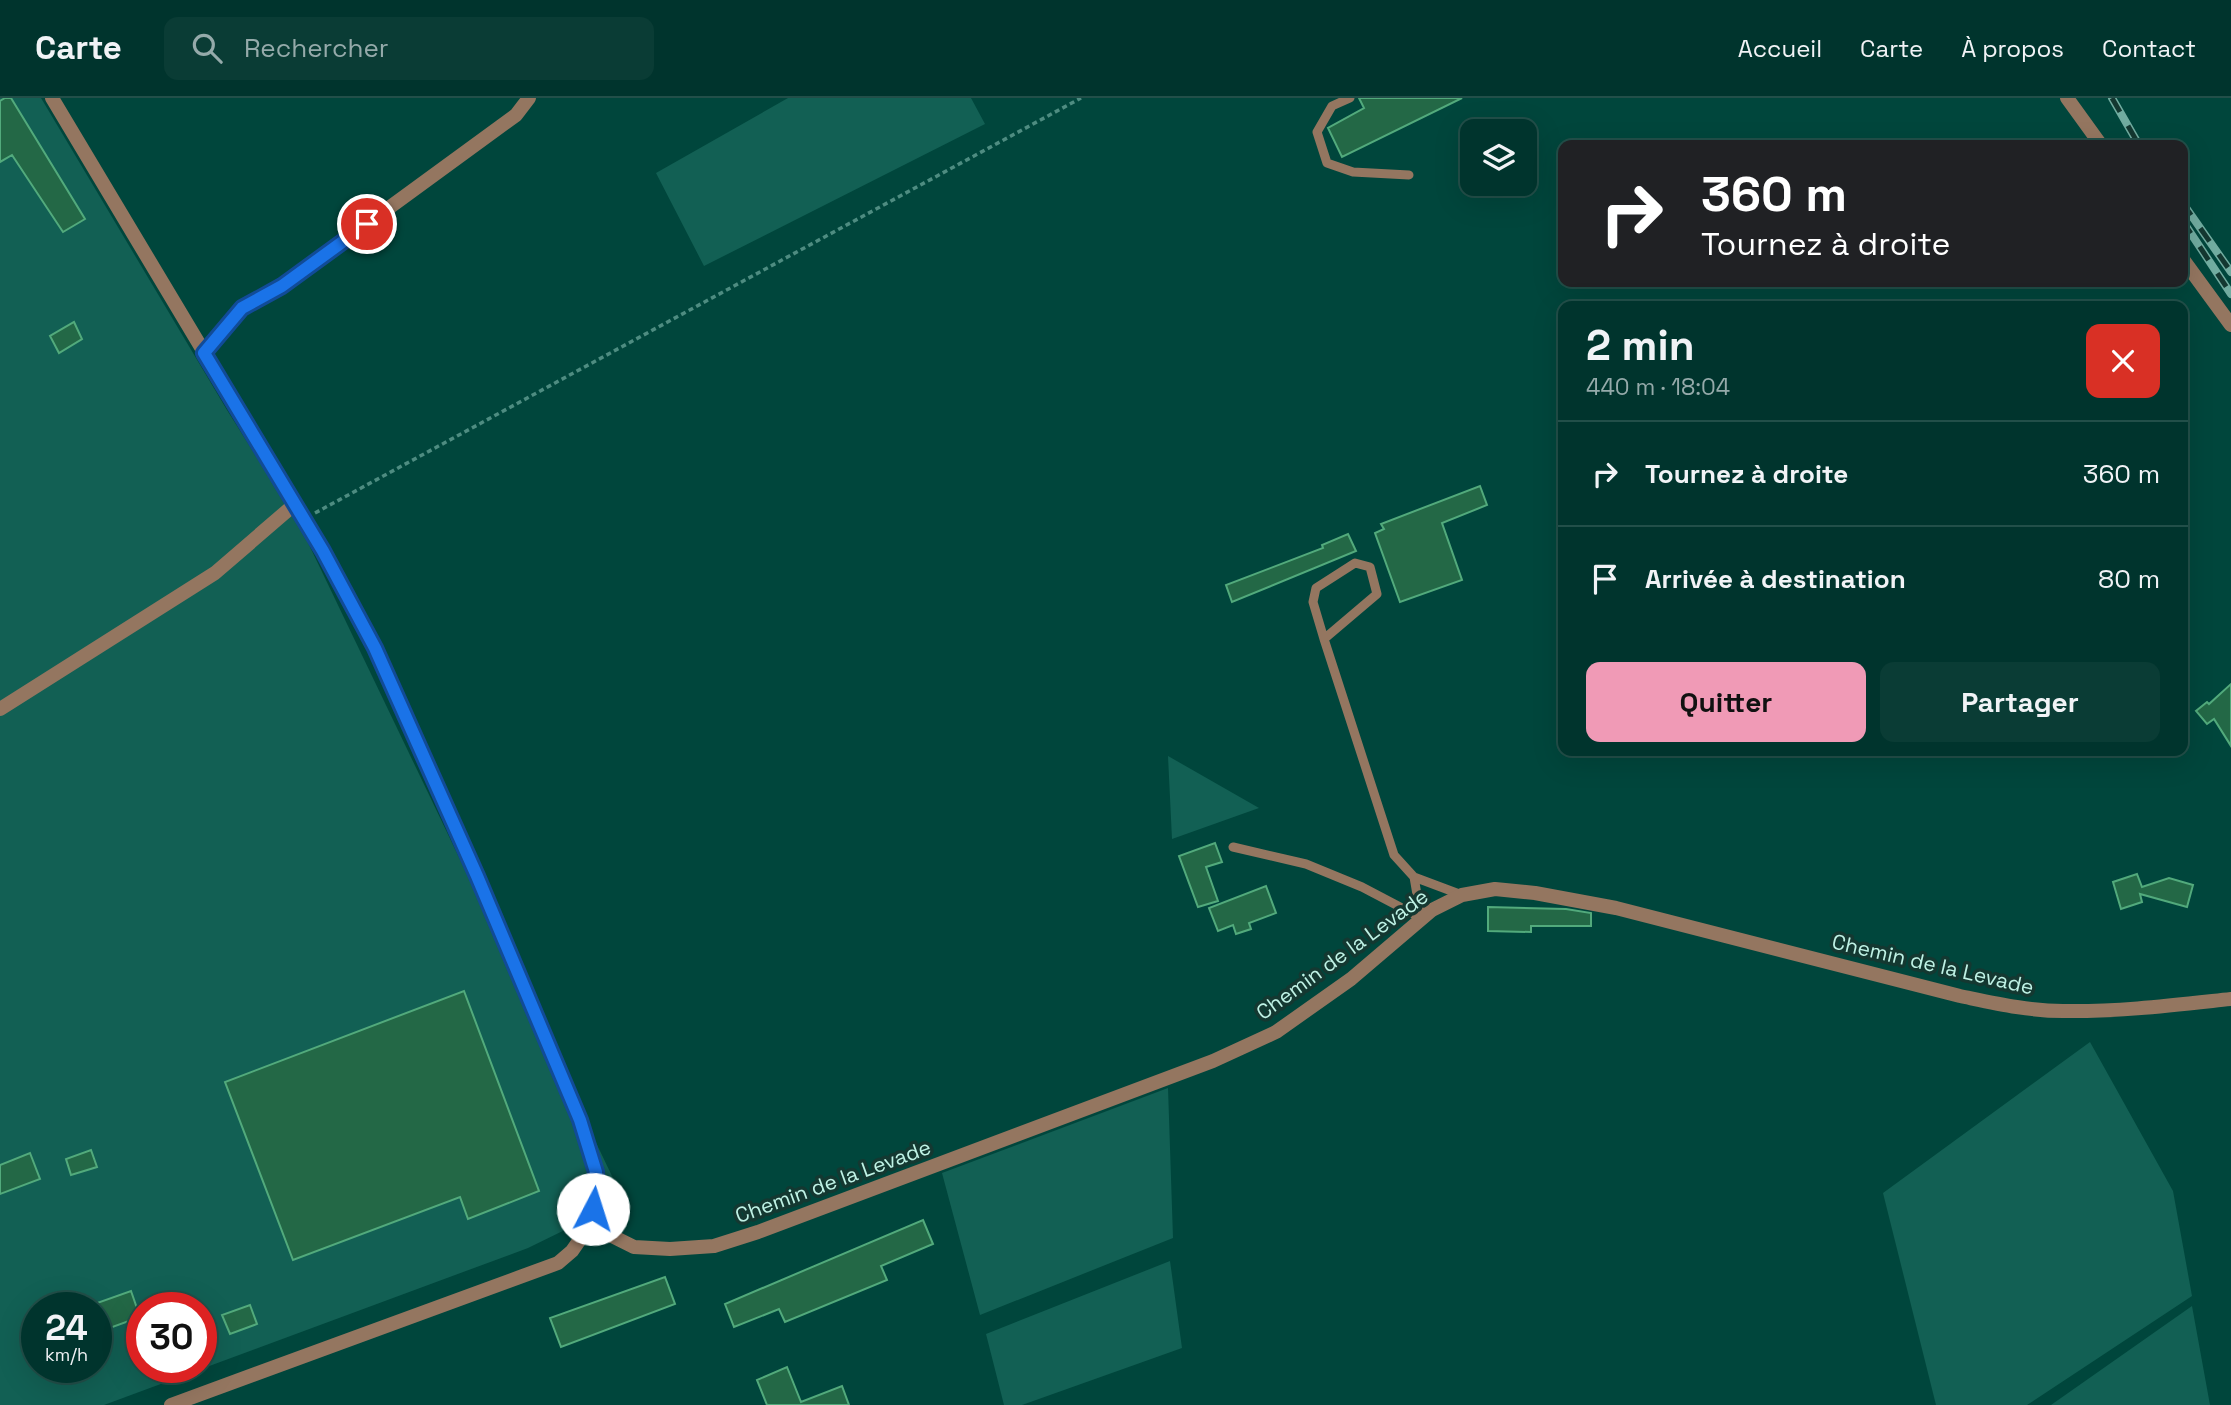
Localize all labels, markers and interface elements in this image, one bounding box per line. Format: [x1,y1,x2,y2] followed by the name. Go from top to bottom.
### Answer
[164,17,654,80] search box
[35,27,122,69] text: Carte
[188,29,226,67] icon: search
[244,31,389,65] text: Rechercher
[1738,33,1822,64] text: Accueil
[1860,33,1923,64] text: Carte
[1961,33,2064,64] text: À propos
[2102,33,2196,64] text: Contact
[1460,119,1537,196] map controls
[1460,119,1537,196] button: layers
[1701,163,1847,225] text: 360 m
[1586,168,1677,259] icon: right
[337,194,397,254] pin
[348,205,386,243] icon: arrive
[1701,224,1950,264] text: Tournez à droite
[1586,319,1695,372] text: 2 min
[2086,324,2160,398] button: close
[1586,372,1730,402] text: 440 m · 18:04
[1586,455,1624,493] icon: right
[1645,457,1848,491] text: Tournez à droite
[2083,457,2160,491] text: 360 m
[1586,560,1624,598] icon: arrive
[1645,562,1906,596] text: Arrivée à destination
[2098,562,2160,596] text: 80 m
[1586,662,1866,742] button: Quitter
[1880,662,2160,742] button: Partager
[1251,882,1433,1026] street label: Chemin de la Levade
[1829,928,2037,1000] street label: Chemin de la Levade
[731,1133,935,1229] street label: Chemin de la Levade
[556,1172,630,1246] position arrow
[126,1292,217,1383] speed limit sign: 30
[45,1306,88,1350] text: 24
[45,1343,88,1366] text: km/h

